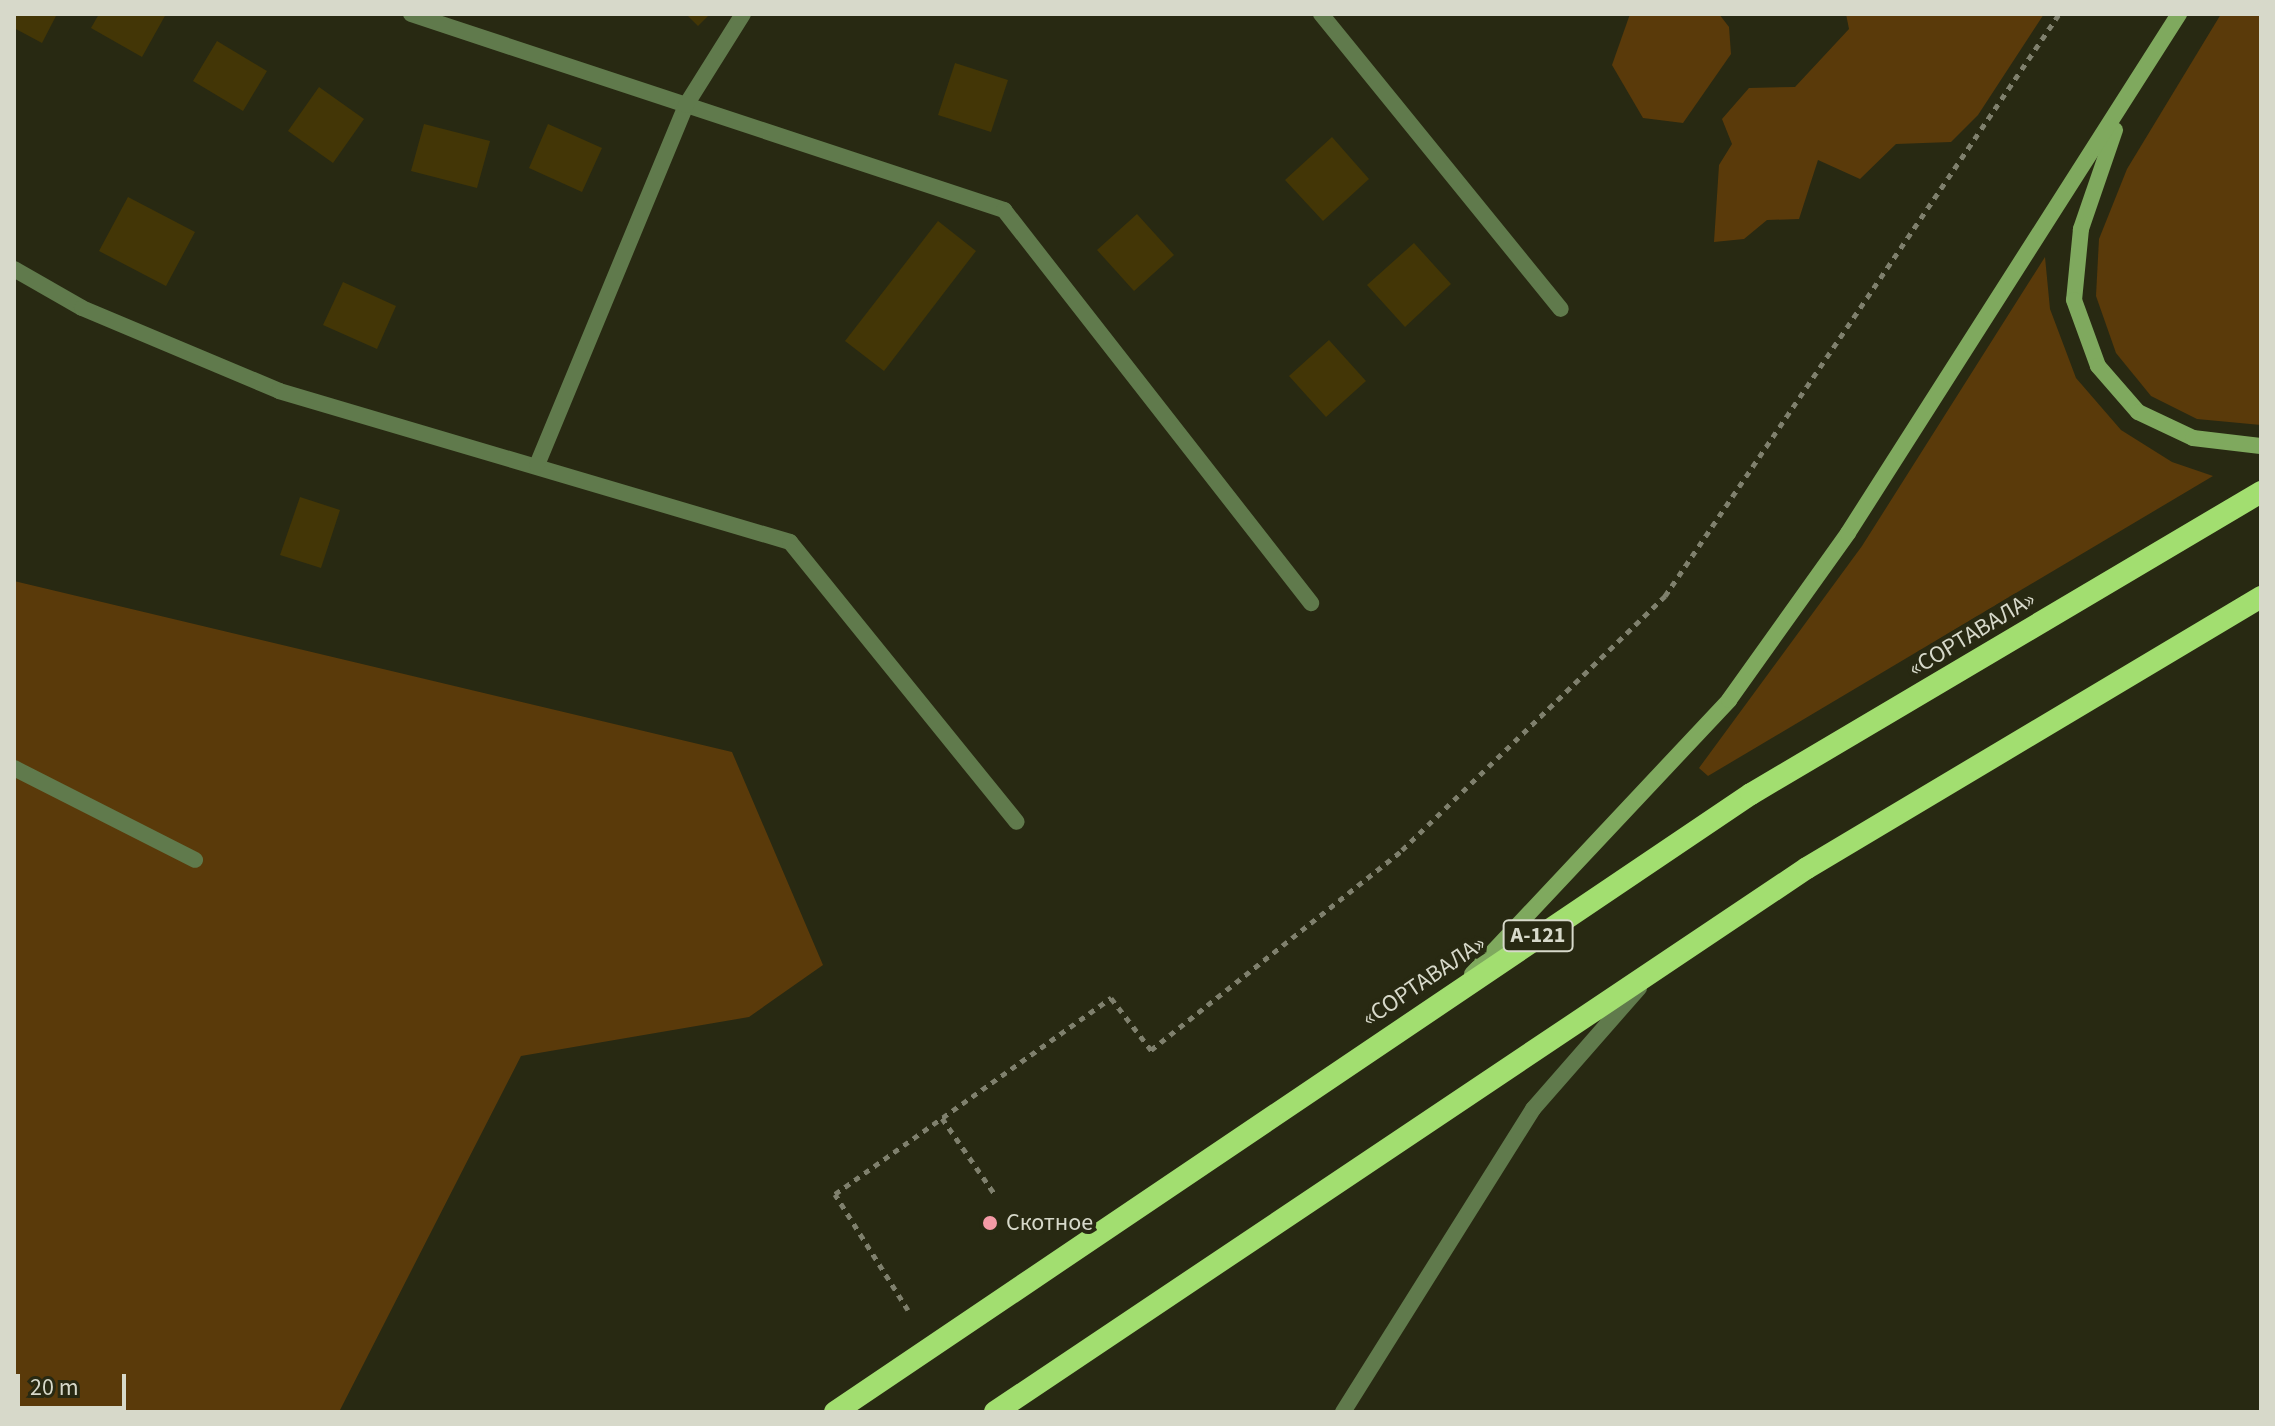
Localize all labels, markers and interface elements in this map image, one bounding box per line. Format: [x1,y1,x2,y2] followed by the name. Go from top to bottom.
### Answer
[1903,585,2041,683] street label: «СОРТАВАЛА»
[1502,918,1574,954] road number: А-121
[1357,929,1491,1033] street label: «СОРТАВАЛА»
[1006,1209,1093,1237] place label: Скотное
[981,1214,999,1232] marker: Скотное
[20,1358,130,1408] scale bar
[30,1370,79,1405] text: 20 m

